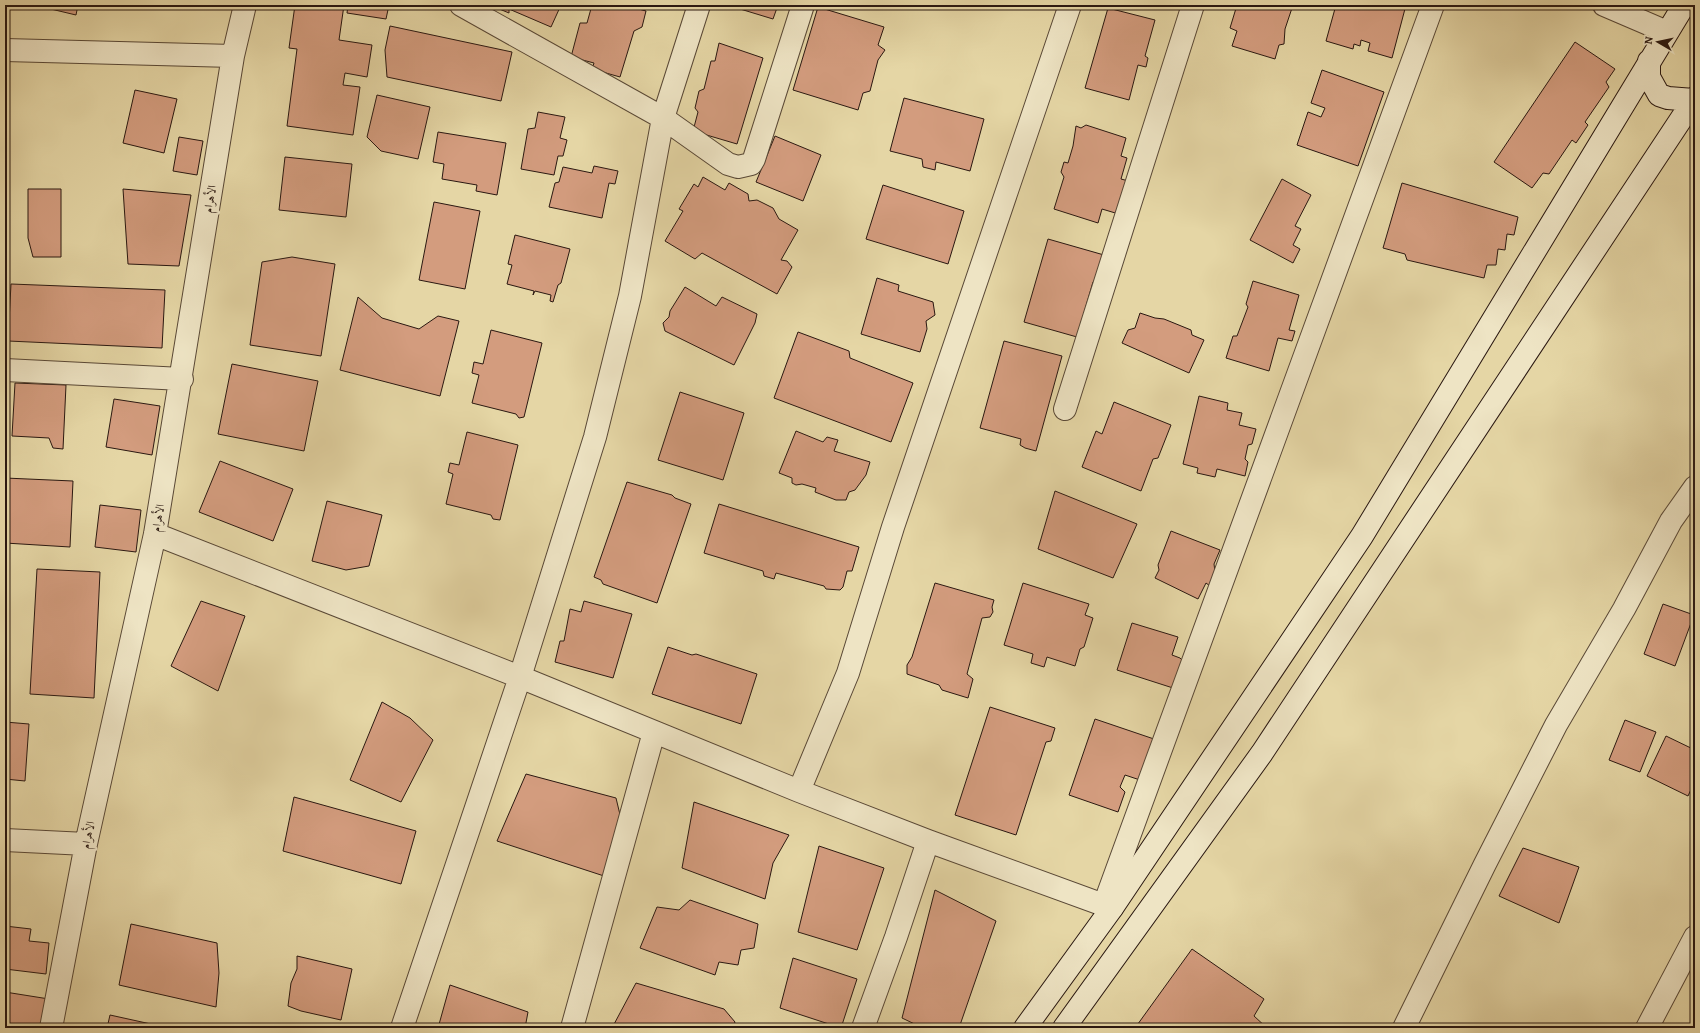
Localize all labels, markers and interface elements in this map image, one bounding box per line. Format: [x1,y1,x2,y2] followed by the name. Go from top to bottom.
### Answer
[1638,22,1678,62] north arrow
[1641,35,1657,46] text: N
[199,183,223,214] street label: الأهرام
[147,502,171,534] street label: الأهرام
[76,819,102,851] street label: الأهرام

